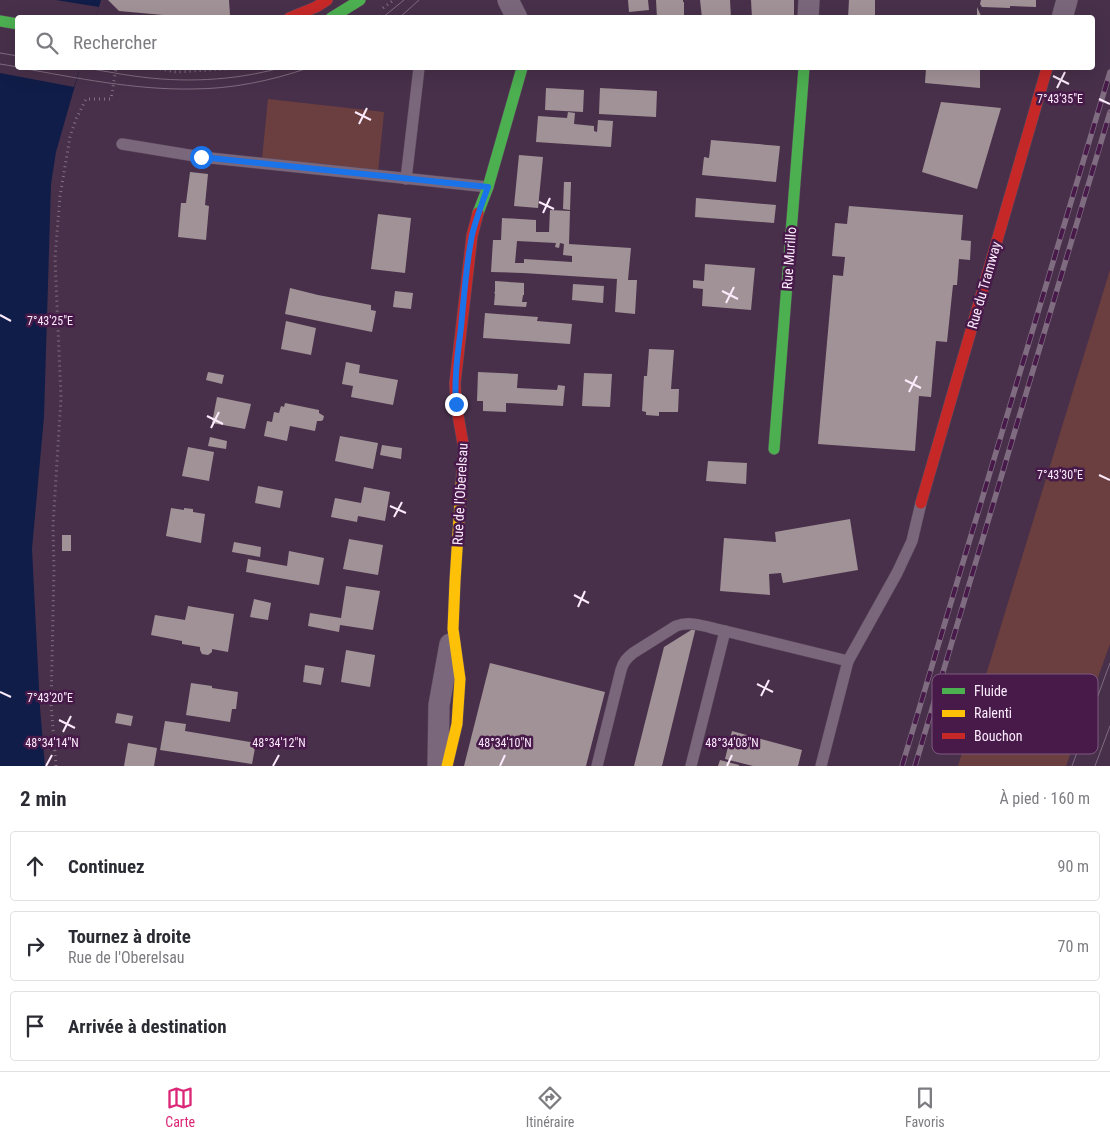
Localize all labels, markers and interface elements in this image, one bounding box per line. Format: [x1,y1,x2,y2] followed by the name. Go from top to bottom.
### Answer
[15,15,1095,70] search box
[33,29,61,57] icon: search
[73,31,157,54] text: Rechercher
[1037,92,1083,106] text: 7°43'35"E
[190,146,213,169] route start
[779,226,799,290] street label: Rue Murillo
[964,239,1004,331] street label: Rue du Tramway
[27,314,73,328] text: 7°43'25"E
[445,393,468,416] route end
[449,443,471,545] street label: Rue de l'Oberelsau
[1037,468,1083,482] text: 7°43'30"E
[932,674,1098,754] legend
[974,683,1008,699] text: Fluide
[27,691,73,705] text: 7°43'20"E
[974,705,1012,721] text: Ralenti
[974,728,1022,744] text: Bouchon
[25,736,79,750] text: 48°34'14"N
[252,736,306,750] text: 48°34'12"N
[478,736,532,750] text: 48°34'10"N
[705,736,759,750] text: 48°34'08"N
[20,787,67,811] text: 2 min
[999,789,1090,808] text: À pied · 160 m
[21,852,49,880] icon: ahead
[68,855,145,878] text: Continuez
[1057,857,1089,876] text: 90 m
[68,925,191,948] text: Tournez à droite
[21,932,49,960] icon: right
[1057,937,1089,956] text: 70 m
[68,948,185,967] text: Rue de l'Oberelsau
[21,1012,49,1040] icon: arrive
[68,1015,227,1038] text: Arrivée à destination
[165,1084,195,1130] tab: Carte
[526,1084,574,1130] tab: Itinéraire
[905,1084,945,1130] tab: Favoris

